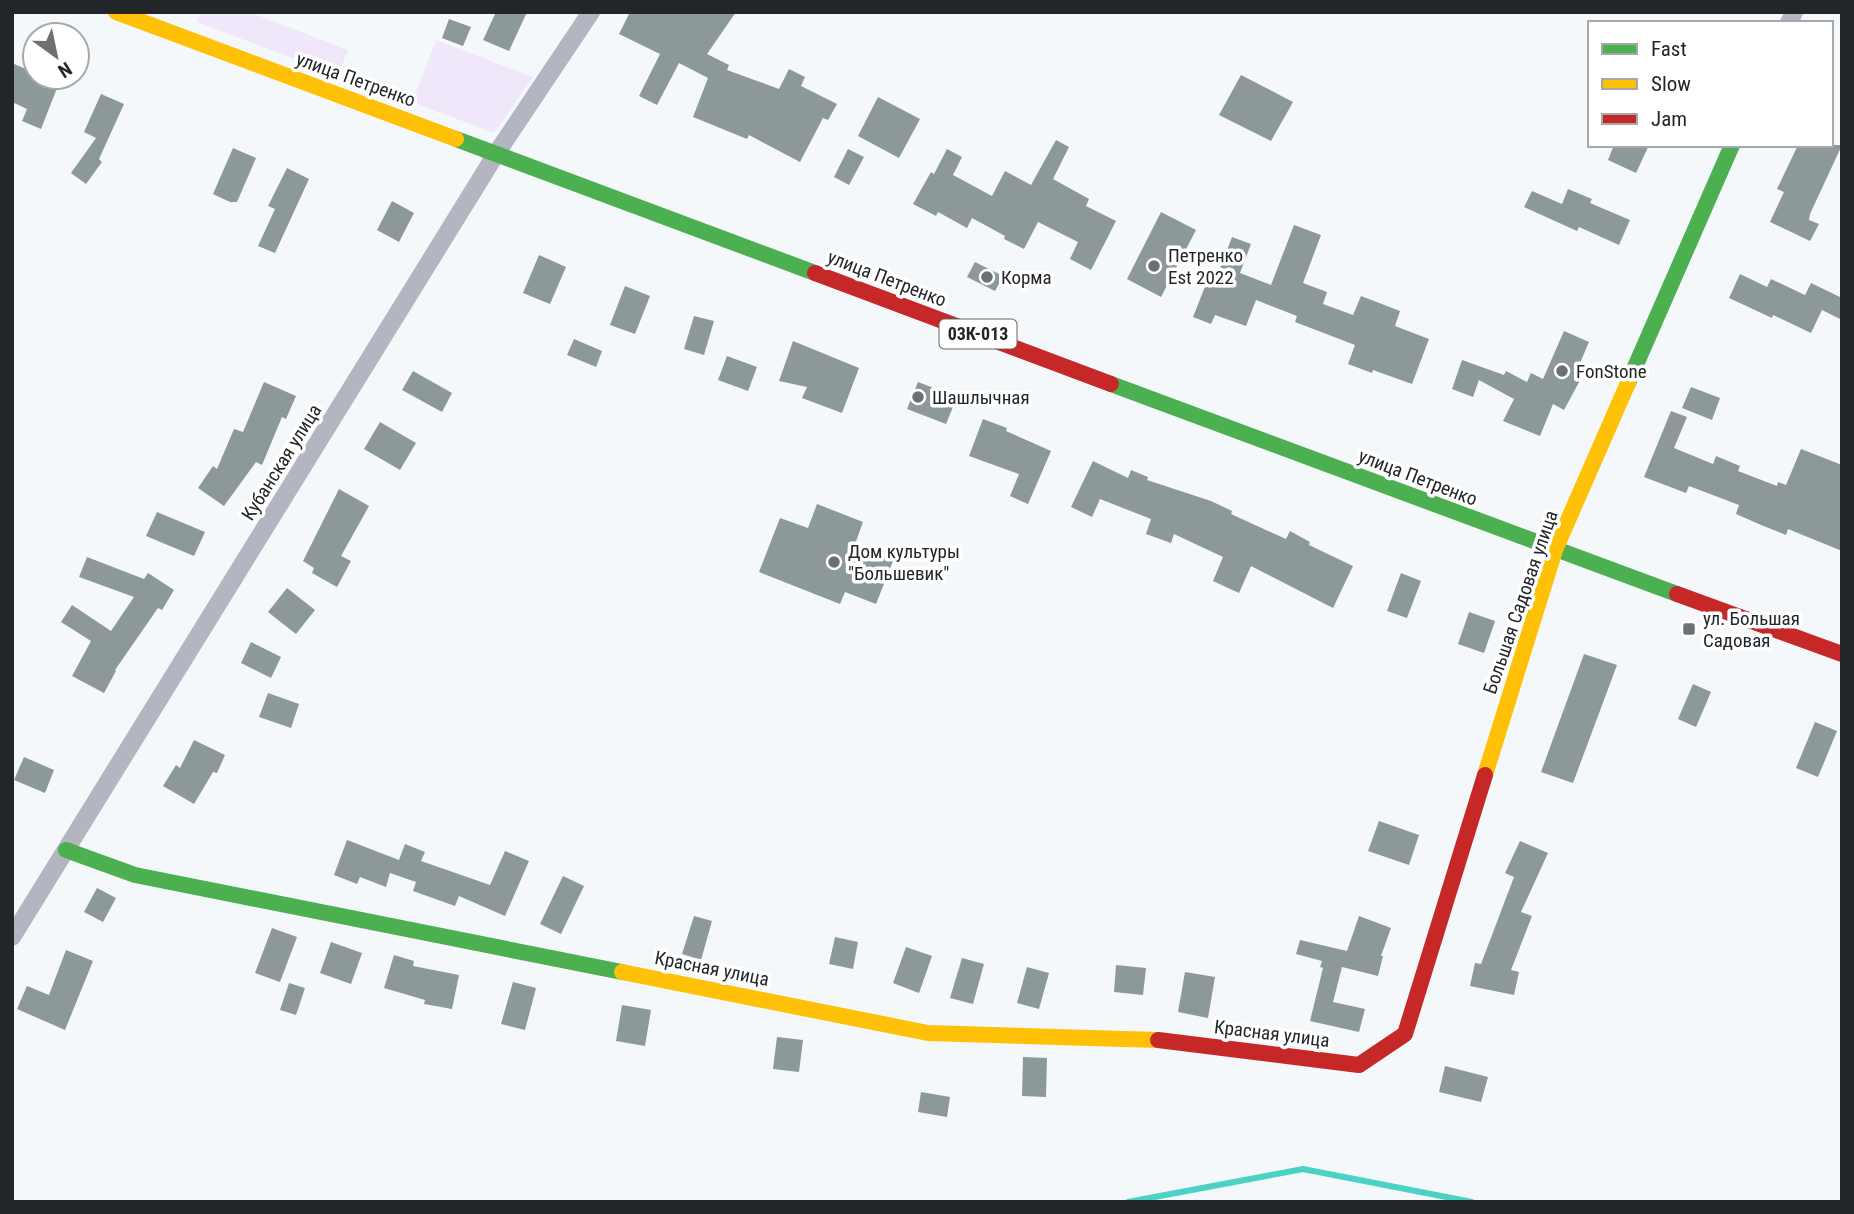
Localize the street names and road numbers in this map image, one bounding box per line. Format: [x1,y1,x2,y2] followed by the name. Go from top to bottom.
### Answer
[293,47,419,112] street label: улица Петренко
[824,245,949,312] street label: улица Петренко
[940,320,1016,348] road number: 03К-013
[237,400,326,525] street label: Кубанская улица
[1355,444,1480,511] street label: улица Петренко
[1478,507,1563,697] street label: Большая Садовая улица
[653,946,771,991] street label: Красная улица
[1213,1015,1331,1052] street label: Красная улица

